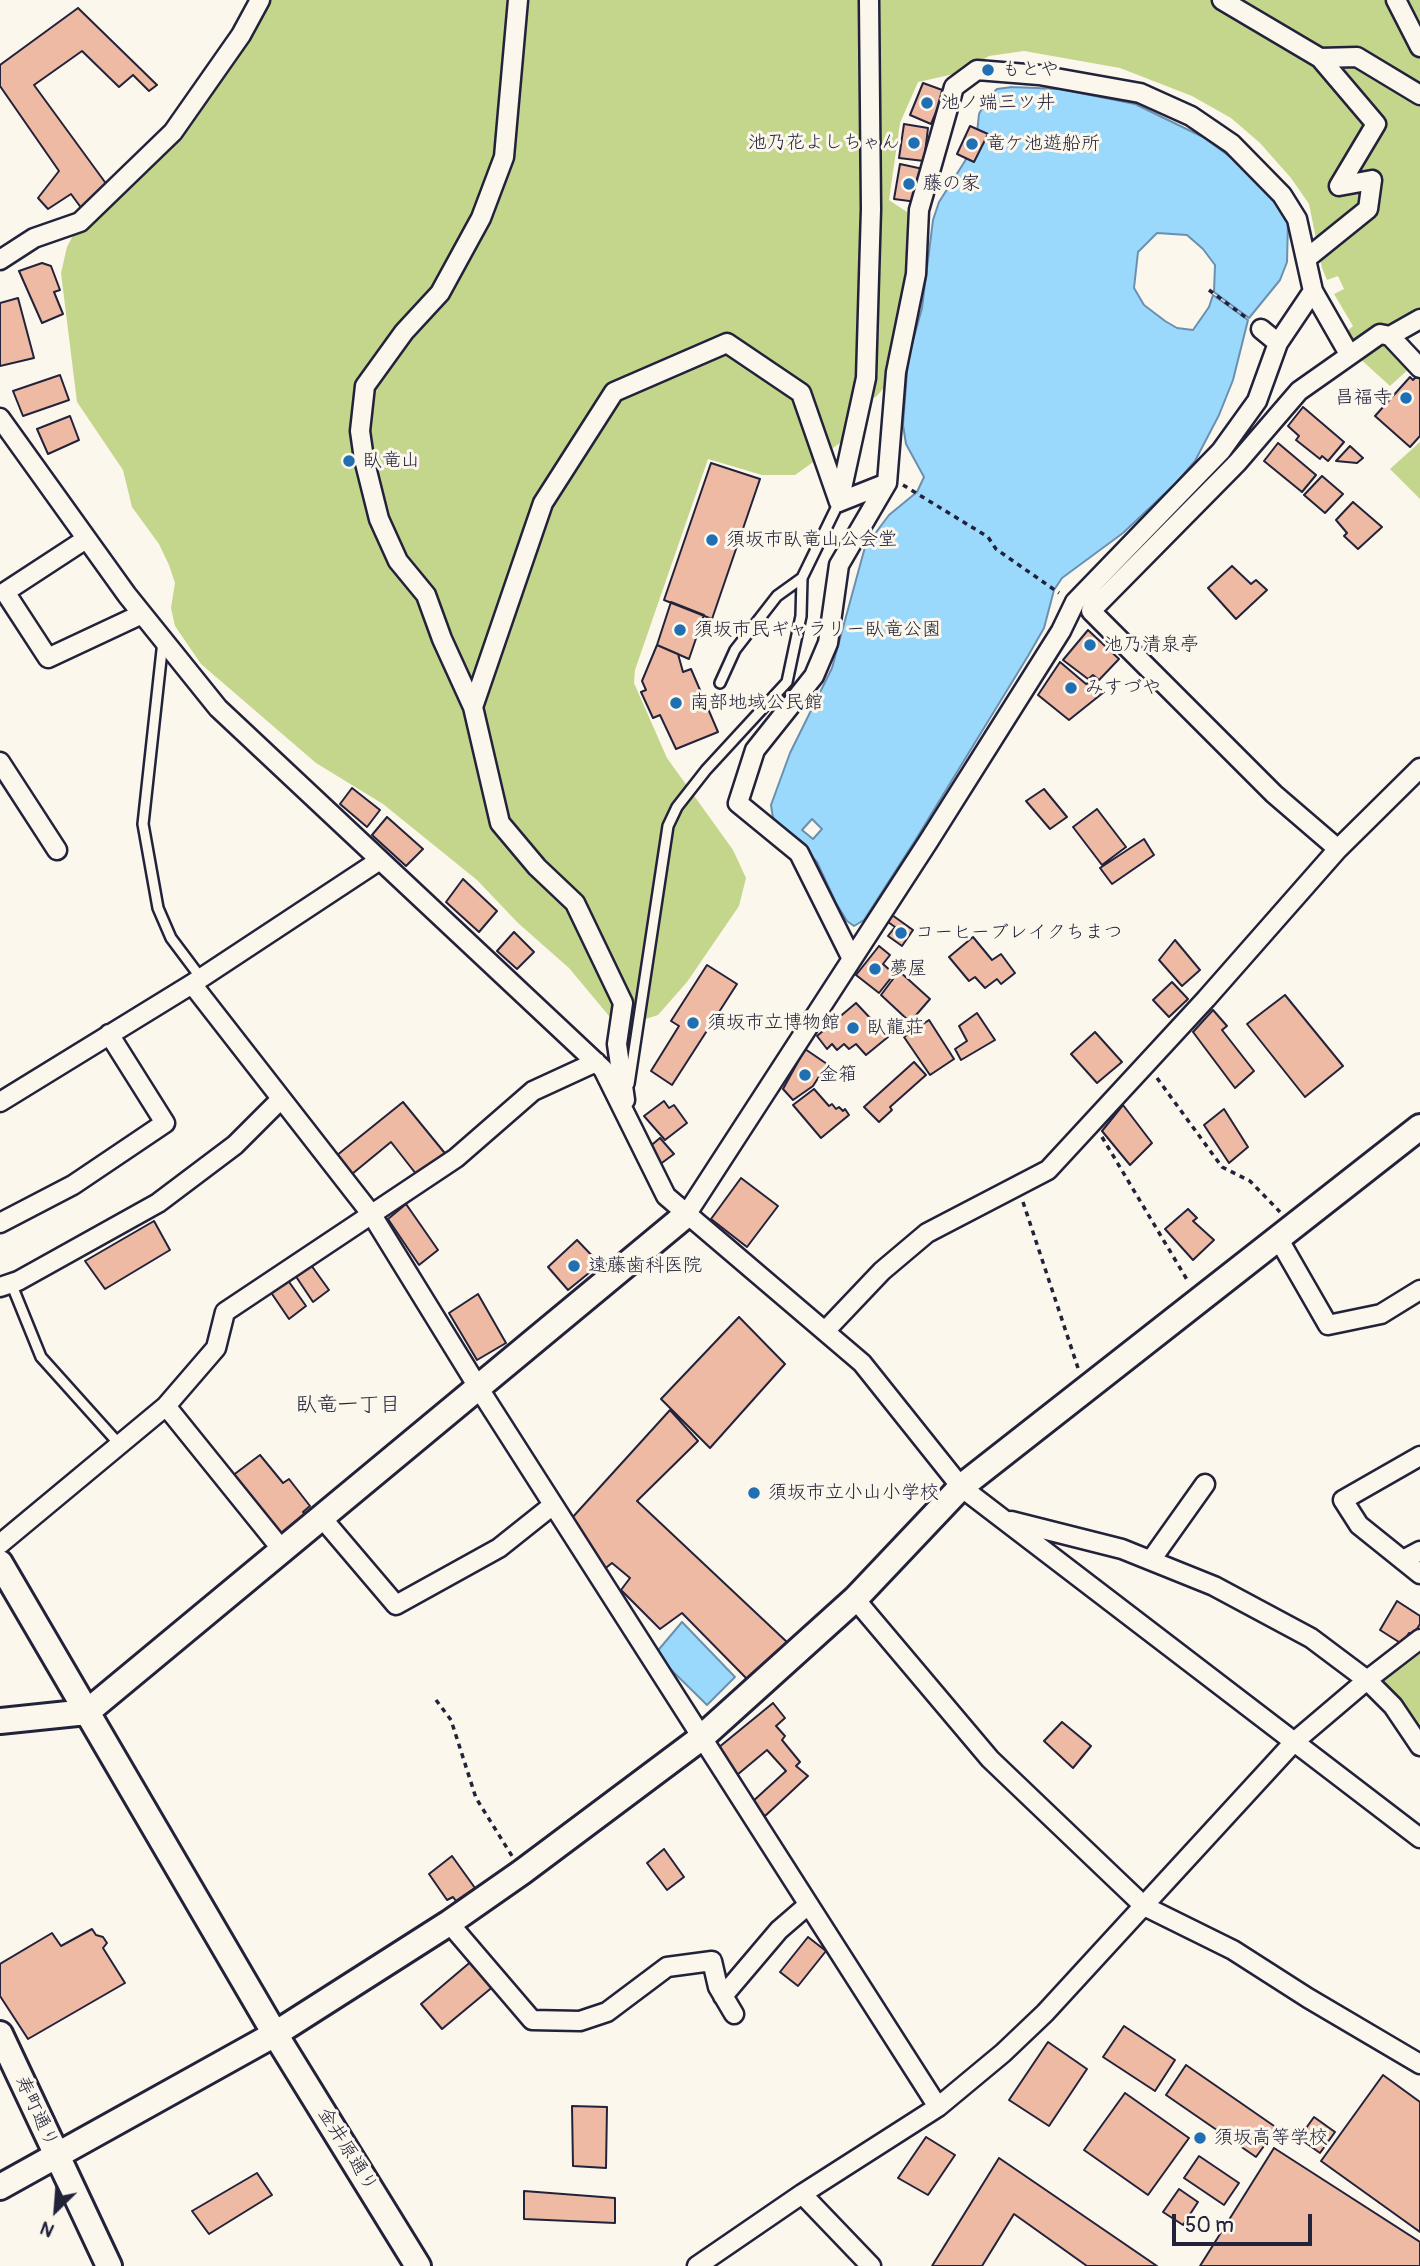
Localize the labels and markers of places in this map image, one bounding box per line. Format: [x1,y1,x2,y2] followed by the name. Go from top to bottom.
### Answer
[1002,59,1059,81] place label: もとや
[980,62,996,78] marker: もとや
[941,92,1055,114] place label: 池ノ端三ツ井
[919,95,935,111] marker: 池ノ端三ツ井
[748,132,900,154] place label: 池乃花よしちゃん
[986,133,1100,155] place label: 竜ケ池遊船所
[906,135,922,151] marker: 池乃花よしちゃん
[964,136,980,152] marker: 竜ケ池遊船所
[923,173,980,195] place label: 藤の家
[901,176,917,192] marker: 藤の家
[1335,387,1392,409] place label: 昌福寺
[1398,390,1414,406] marker: 昌福寺
[363,450,420,472] place label: 臥竜山
[341,453,357,469] marker: 臥竜山
[726,529,897,551] place label: 須坂市臥竜山公会堂
[704,532,720,548] marker: 須坂市臥竜山公会堂
[694,619,941,641] place label: 須坂市民ギャラリー臥竜公園
[672,622,688,638] marker: 須坂市民ギャラリー臥竜公園
[1104,634,1199,656] place label: 池乃清泉亭
[1082,637,1098,653] marker: 池乃清泉亭
[1085,677,1161,699] place label: みすづや
[1063,680,1079,696] marker: みすづや
[690,692,823,714] place label: 南部地域公民館
[668,695,684,711] marker: 南部地域公民館
[915,922,1123,944] place label: コーヒーブレイクちまつ
[893,925,909,941] marker: コーヒーブレイクちまつ
[889,958,927,980] place label: 夢屋
[867,961,883,977] marker: 夢屋
[707,1012,840,1034] place label: 須坂市立博物館
[685,1015,701,1031] marker: 須坂市立博物館
[867,1017,924,1039] place label: 臥龍荘
[845,1020,861,1036] marker: 臥龍荘
[819,1064,857,1086] place label: 金箱
[797,1067,813,1083] marker: 金箱
[588,1255,702,1277] place label: 遠藤歯科医院
[566,1258,582,1274] marker: 遠藤歯科医院
[768,1482,939,1504] place label: 須坂市立小山小学校
[746,1485,762,1501] marker: 須坂市立小山小学校
[1214,2127,1328,2149] place label: 須坂高等学校
[1192,2130,1208,2146] marker: 須坂高等学校

